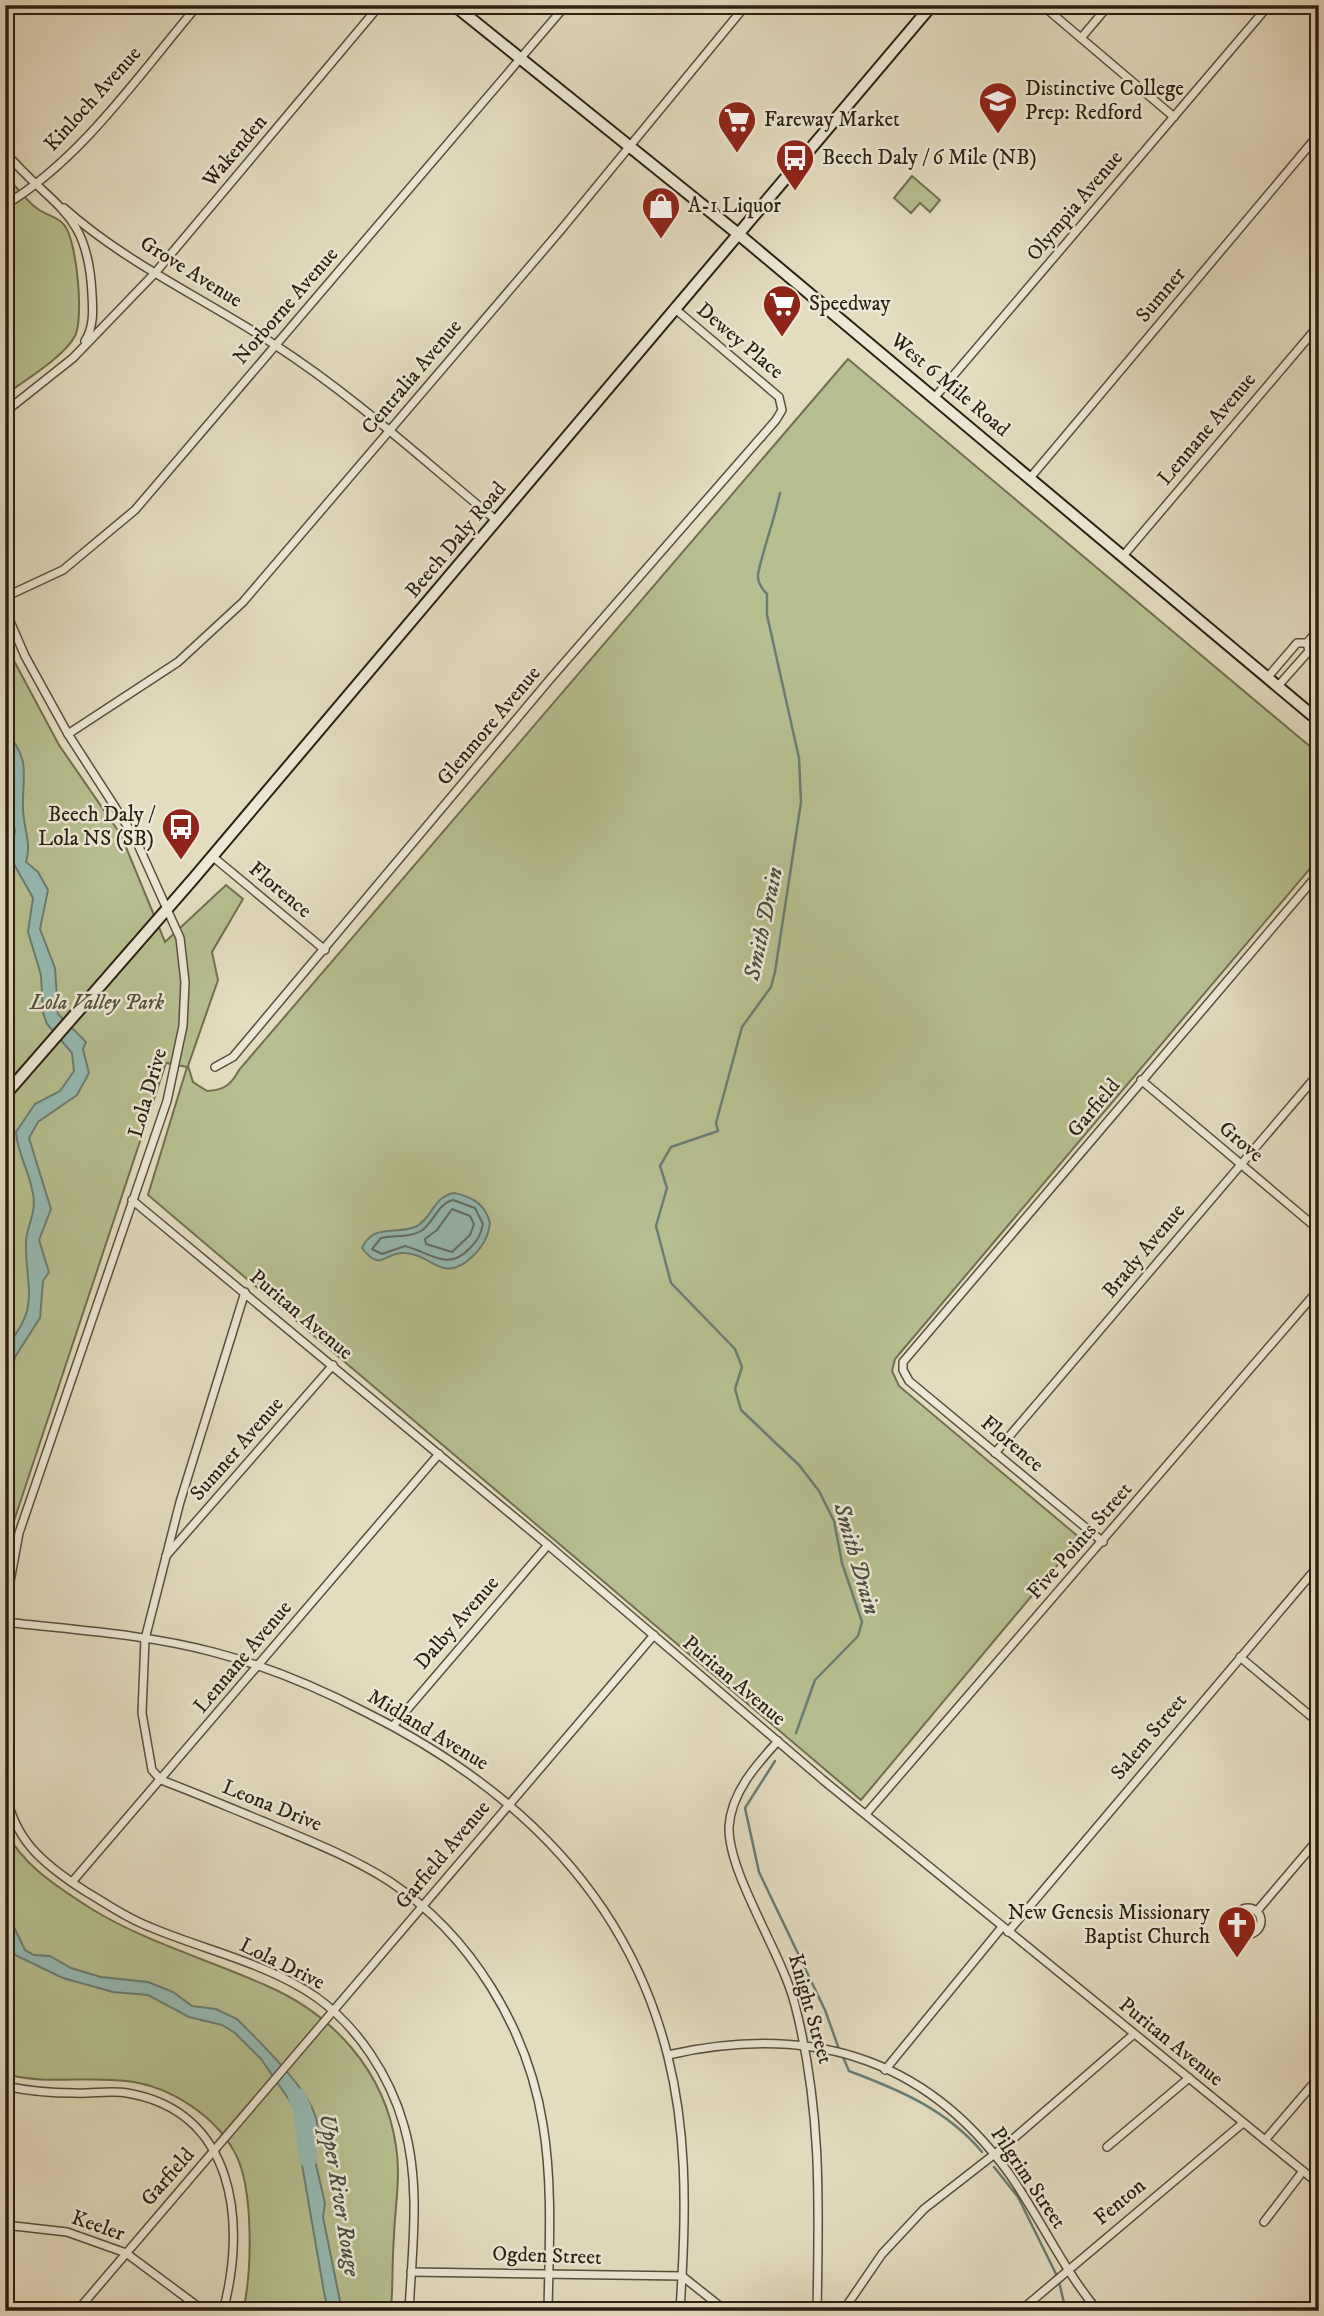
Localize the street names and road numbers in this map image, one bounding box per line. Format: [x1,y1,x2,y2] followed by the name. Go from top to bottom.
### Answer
[39,41,147,157] street label: Kinloch Avenue
[196,109,273,193] street label: Wakenden
[1021,145,1129,267] street label: Olympia Avenue
[135,230,247,314] street label: Grove Avenue
[228,242,344,370] street label: Norborne Avenue
[1130,262,1192,328] street label: Sumner
[691,297,789,385] street label: Dewey Place
[356,314,468,440] street label: Centralia Avenue
[884,327,1015,443] street label: West 6 Mile Road
[1152,367,1262,491] street label: Lennane Avenue
[400,476,513,603] street label: Beech Daly Road
[431,661,547,791] street label: Glenmore Avenue
[243,856,317,924] street label: Florence
[123,1045,173,1141] street label: Lola Drive
[1062,1073,1126,1143] street label: Garfield
[1213,1116,1269,1168] street label: Grove
[1097,1198,1191,1304] street label: Brady Avenue
[244,1264,358,1366] street label: Puritan Avenue
[185,1391,289,1506] street label: Sumner Avenue
[975,1410,1049,1478] street label: Florence
[1022,1477,1138,1605] street label: Five Points Street
[409,1571,505,1675] street label: Dalby Avenue
[188,1595,298,1719] street label: Lennane Avenue
[677,1630,791,1732] street label: Puritan Avenue
[363,1684,494,1777] street label: Midland Avenue
[1105,1688,1193,1786] street label: Salem Street
[218,1774,326,1838] street label: Leona Drive
[390,1795,496,1915] street label: Garfield Avenue
[235,1932,329,1996] street label: Lola Drive
[782,1951,838,2067] street label: Knight Street
[1113,1992,1229,2092] street label: Puritan Avenue
[984,2122,1072,2234] street label: Pilgrim Street
[136,2142,201,2211] street label: Garfield
[1089,2173,1151,2231] street label: Fenton
[68,2205,128,2247] street label: Keeler
[492,2241,602,2271] street label: Ogden Street

